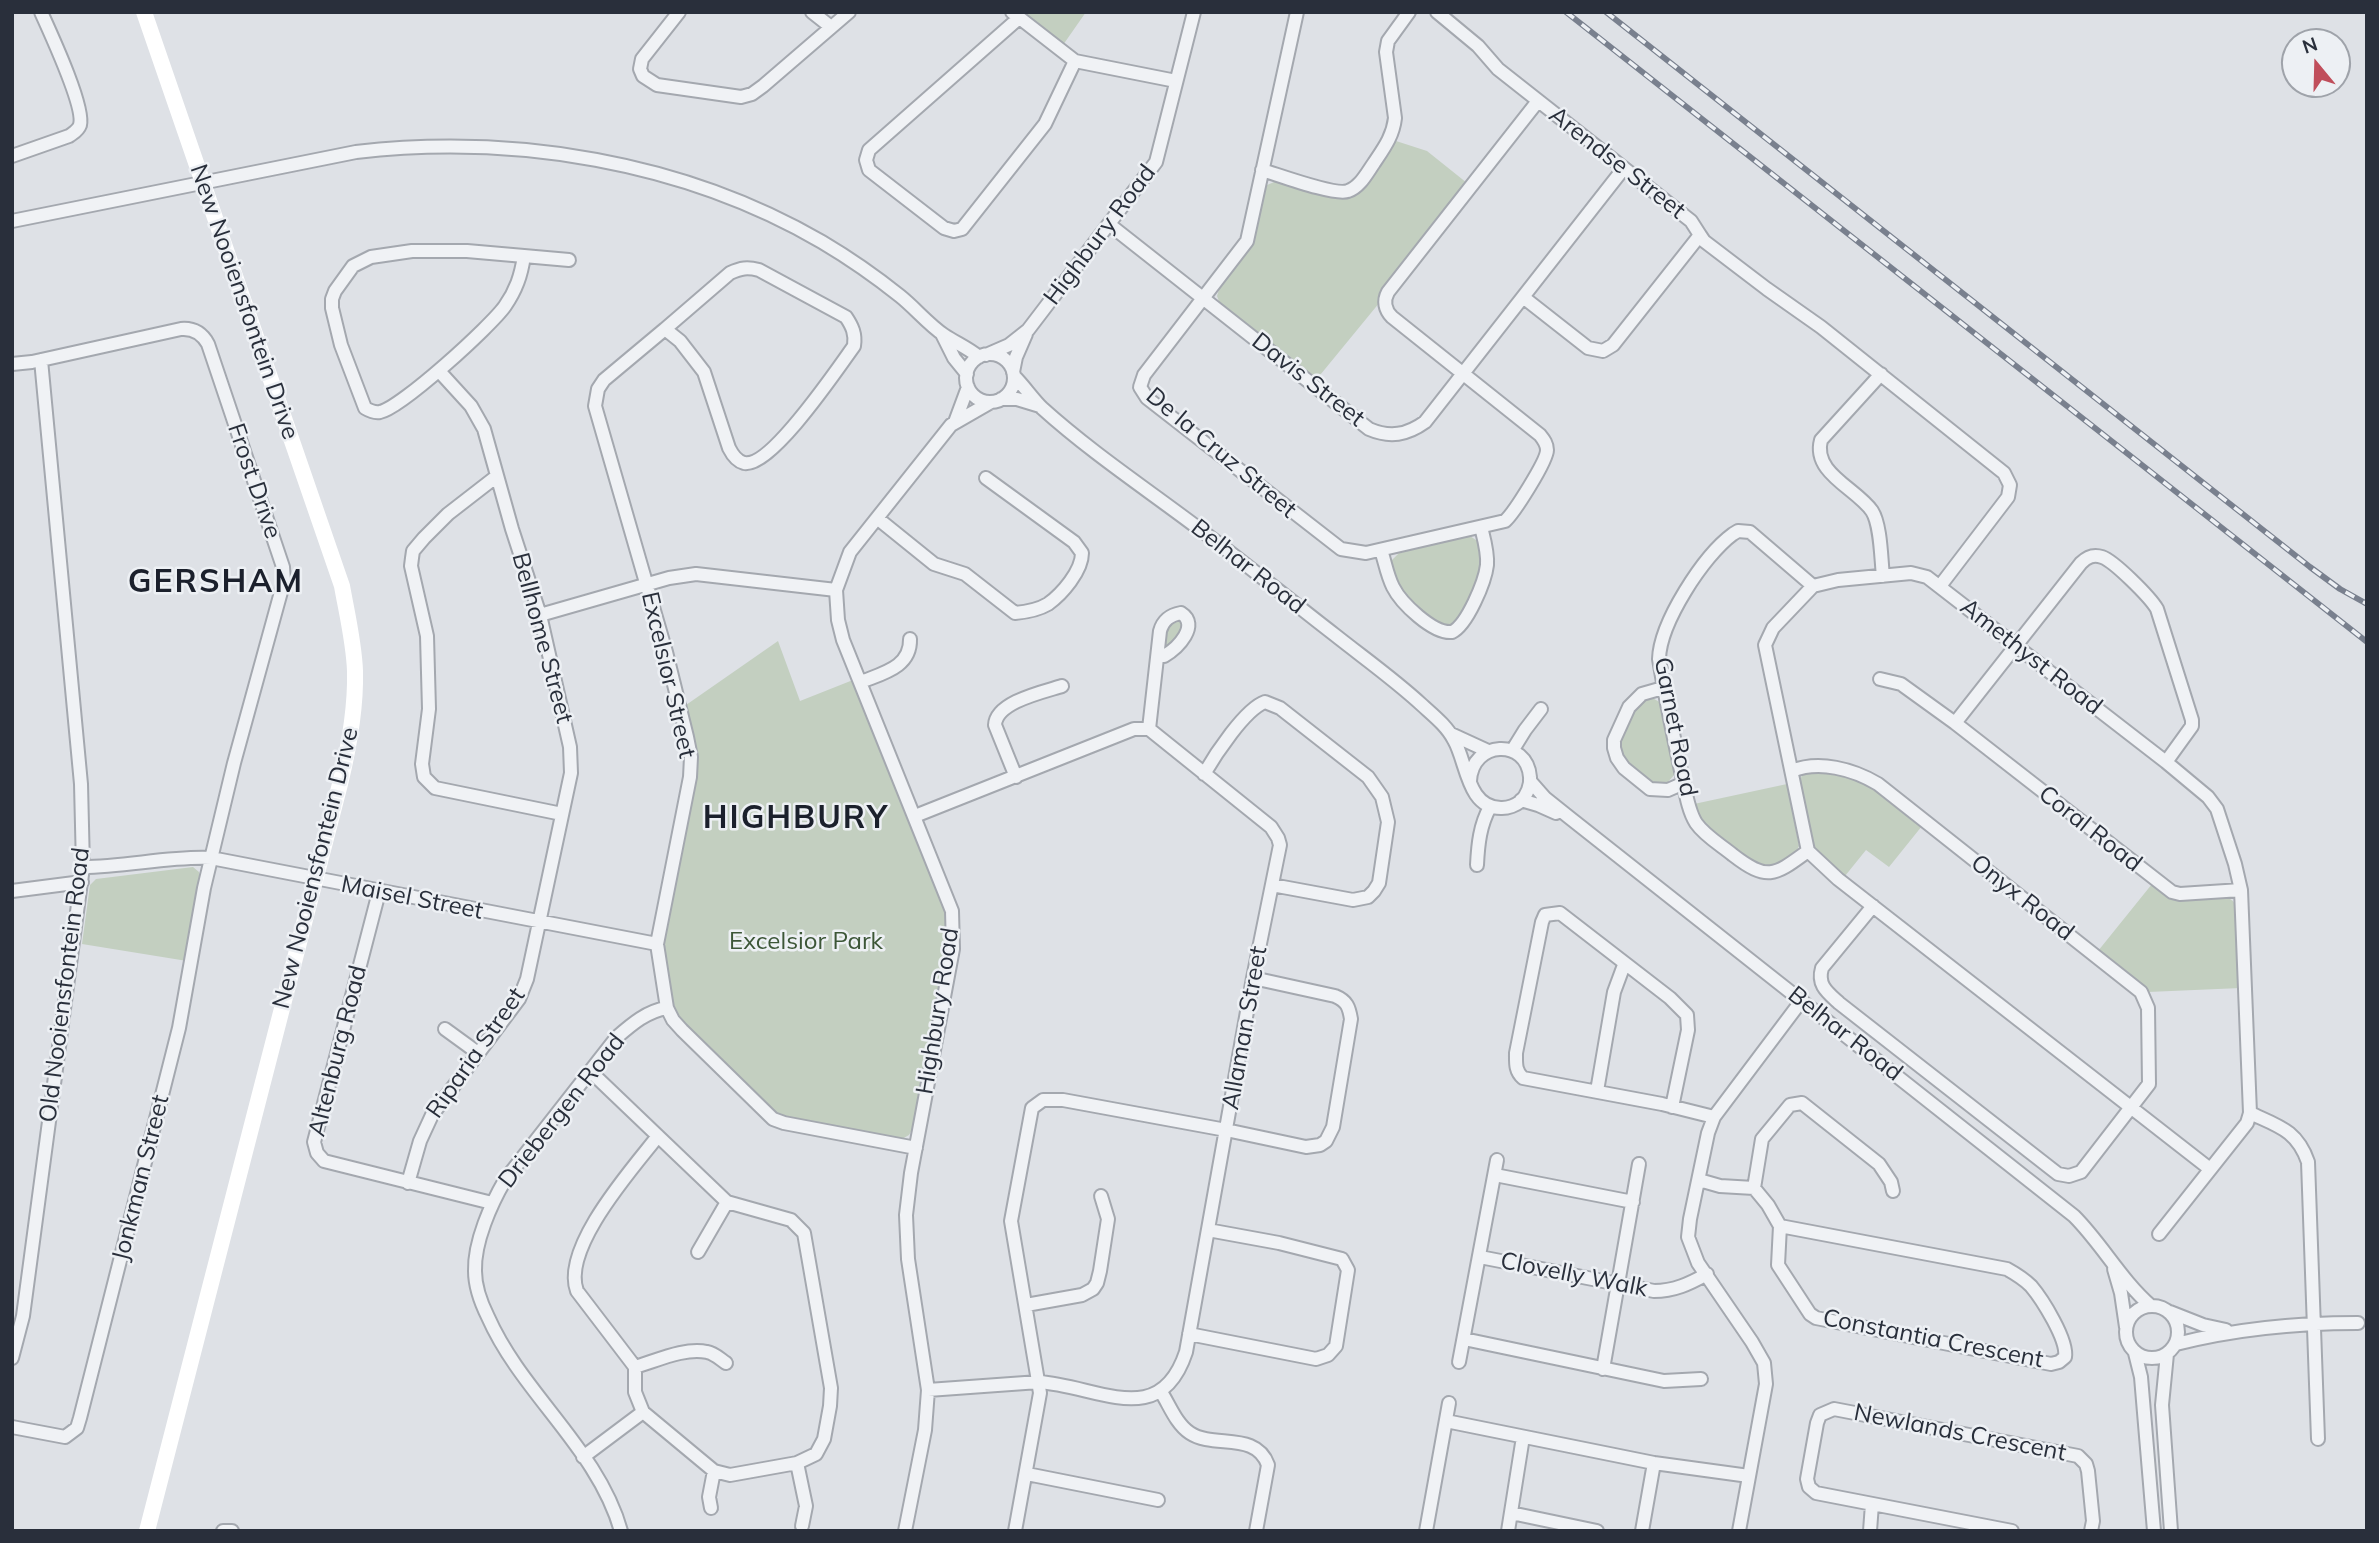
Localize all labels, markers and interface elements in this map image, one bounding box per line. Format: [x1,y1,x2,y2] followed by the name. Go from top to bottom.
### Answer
[2281,28,2351,98] north arrow
[2299,31,2321,59] text: N
[1543,101,1691,225] street label: Arendse Street
[1038,159,1162,311] street label: Highbury Road
[183,161,305,443] street label: New Nooiensfontein Drive
[1246,327,1370,433] street label: Davis Street
[1140,382,1302,524] street label: De la Cruz Street
[221,420,287,542] street label: Frost Drive
[1185,513,1311,621] street label: Belhar Road
[505,550,579,726] street label: Bellhome Street
[129,563,303,601] district label: GERSHAM
[635,589,701,761] street label: Excelsior Street
[1954,593,2108,721] street label: Amethyst Road
[1647,655,1703,799] street label: Garnet Road
[267,724,365,1012] street label: New Nooiensfontein Drive
[2033,780,2147,878] street label: Coral Road
[704,799,888,837] district label: HIGHBURY
[34,846,96,1124] street label: Old Nooiensfontein Road
[1965,849,2079,947] street label: Onyx Road
[339,870,485,926] street label: Maisel Street
[911,926,965,1096] street label: Highbury Road
[729,928,883,956] park label: Excelsior Park
[1216,944,1274,1112] street label: Allaman Street
[303,963,373,1139] street label: Altenburg Road
[1782,980,1908,1088] street label: Belhar Road
[420,982,532,1124] street label: Riparia Street
[493,1028,631,1194] street label: Driebergen Road
[106,1092,176,1264] street label: Jonkman Street
[1498,1247,1650,1303] street label: Clovelly Walk
[1820,1304,2046,1374] street label: Constantia Crescent
[1851,1398,2069,1468] street label: Newlands Crescent

